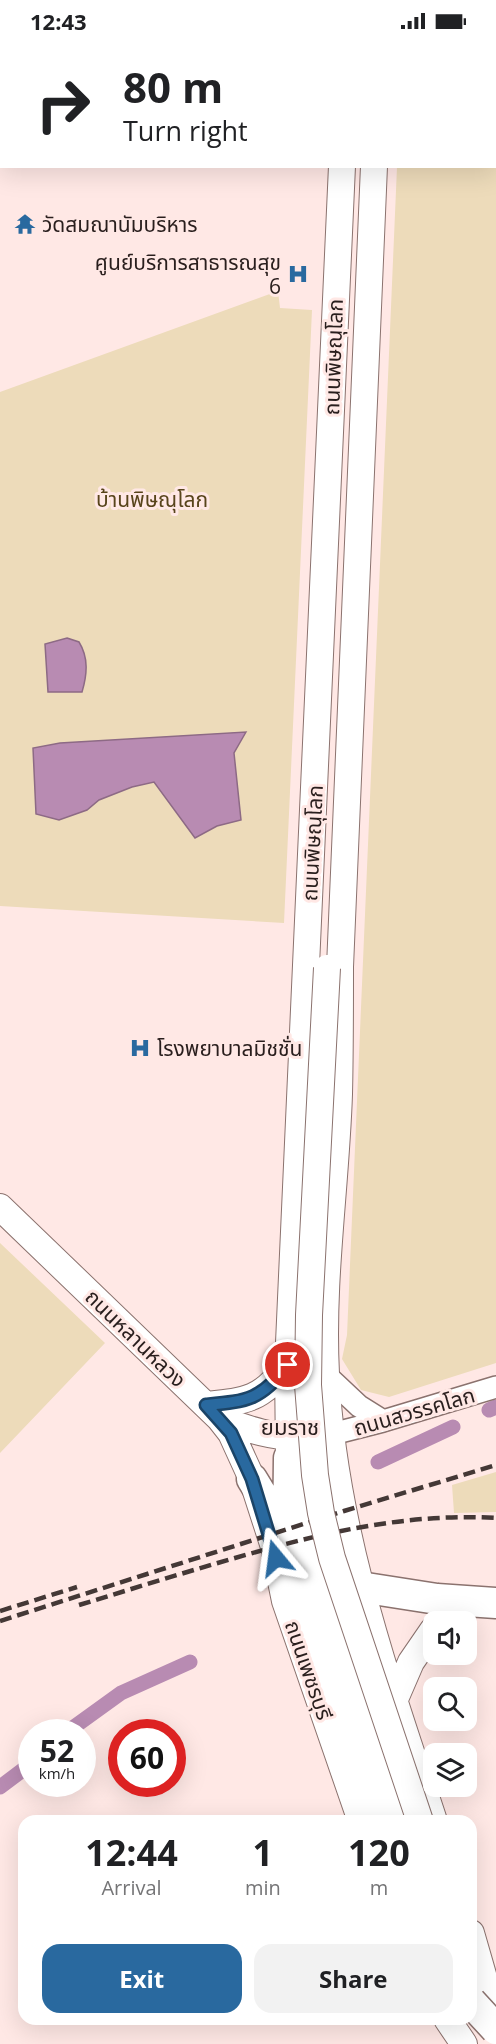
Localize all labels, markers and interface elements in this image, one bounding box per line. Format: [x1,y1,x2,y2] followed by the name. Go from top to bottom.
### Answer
[30,6,87,36] text: 12:43
[123,58,223,115] text: 80 m
[24,66,102,144] icon: right
[123,112,248,149] text: Turn right
[42,210,198,238] place label: วัดสมณานัมบริหาร
[13,212,37,236] temple icon: วัดสมณานัมบริหาร
[95,248,281,300] place label: ศูนย์บริการสาธารณสุข 6
[286,262,310,286] hospital icon: ศูนย์บริการสาธารณสุข 6
[317,298,349,416] street label: ถนนพิษณุโลก
[96,485,208,513] park label: บ้านพิษณุโลก
[295,784,329,902] street label: ถนนพิษณุโลก
[157,1034,302,1062] place label: โรงพยาบาลมิชชั่น
[128,1036,152,1060] hospital icon: โรงพยาบาลมิชชั่น
[80,1283,192,1393] street label: ถนนหลานหลวง
[262,1339,313,1390] pin
[271,1348,304,1381] icon: arrive
[350,1380,478,1442] street label: ถนนสวรรคโลก
[261,1411,319,1441] district label: ยมราช
[244,1526,308,1590] position arrow
[423,1611,477,1797] map controls
[423,1611,477,1665] button: sound
[279,1617,339,1724] street label: ถนนเพชรบุรี
[423,1677,477,1731] button: search
[108,1719,186,1797] speed limit sign: 60
[40,1730,74,1771] text: 52
[423,1743,477,1797] button: layers
[39,1763,75,1783] text: km/h
[85,1828,178,1877] text: 12:44
[253,1828,273,1877] text: 1
[348,1828,410,1877] text: 120
[101,1874,162,1901] text: Arrival
[245,1874,281,1901] text: min
[370,1874,388,1901] text: m
[42,1944,242,2013] button: Exit
[254,1944,453,2013] button: Share

